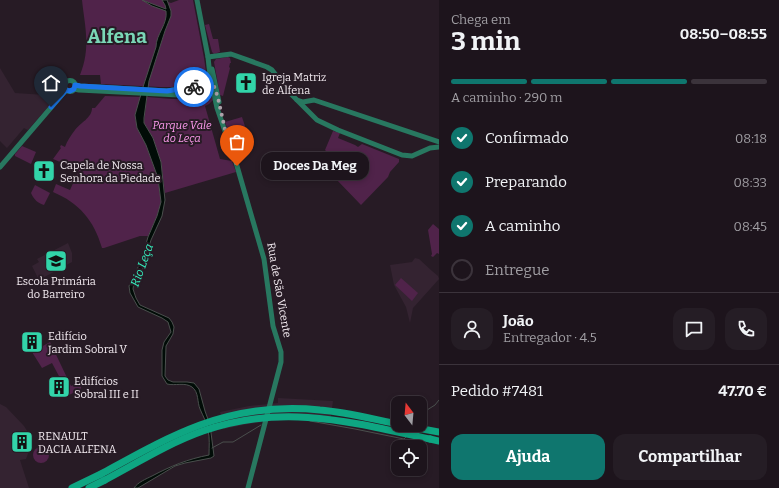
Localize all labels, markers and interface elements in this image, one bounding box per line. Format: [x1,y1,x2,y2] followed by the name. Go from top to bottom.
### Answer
[451,12,511,27] text: Chega em
[87,25,147,48] district label: Alfena
[680,25,767,43] text: 08:50–08:55
[451,26,520,57] text: 3 min
[34,66,68,107] pin
[174,67,214,107] courier
[233,70,259,96] church icon: Igreja Matriz de Alfena
[262,71,326,97] place label: Igreja Matriz de Alfena
[40,72,62,94] icon: home
[183,76,205,98] icon: bike
[451,90,562,105] text: A caminho · 290 m
[152,119,212,145] park label: Parque Vale do Leça
[220,125,254,166] pin
[451,127,473,149] icon: check
[485,129,569,147] text: Confirmado
[226,131,248,153] icon: bag
[735,131,767,146] text: 08:18
[261,152,369,180] callout: Doces Da Meg
[31,158,57,184] church icon: Capela de Nossa Senhora da Piedade
[273,158,357,173] text: Doces Da Meg
[60,159,161,185] place label: Capela de Nossa Senhora da Piedade
[451,171,473,193] icon: check
[485,173,567,191] text: Preparando
[734,175,767,190] text: 08:33
[451,215,473,237] icon: check
[485,217,561,235] text: A caminho
[734,219,767,234] text: 08:45
[264,241,294,339] street label: Rua de São Vicente
[128,242,156,288] water label: Rio Leça
[43,248,69,274] school or university icon: Escola Primária do Barreiro
[485,261,549,279] text: Entregue
[16,275,96,301] place label: Escola Primária do Barreiro
[451,308,493,350] button: person
[673,308,715,350] button: chat
[725,308,767,350] button: phone
[503,312,534,330] text: João
[19,329,45,355] building icon: Edifício Jardim Sobral V
[47,330,128,356] place label: Edifício Jardim Sobral V
[503,330,597,345] text: Entregador · 4.5
[46,374,72,400] building icon: Edifícios Sobral III e II
[74,375,139,401] place label: Edifícios Sobral III e II
[451,382,543,400] text: Pedido #7481
[718,382,767,400] text: 47.70 €
[391,396,427,432] north arrow
[391,396,427,476] map controls
[9,429,35,455] building icon: RENAULT DACIA ALFENA
[38,430,116,456] place label: RENAULT DACIA ALFENA
[451,434,605,480] button: Ajuda
[613,434,767,480] button: Compartilhar
[391,440,427,476] button: locate

